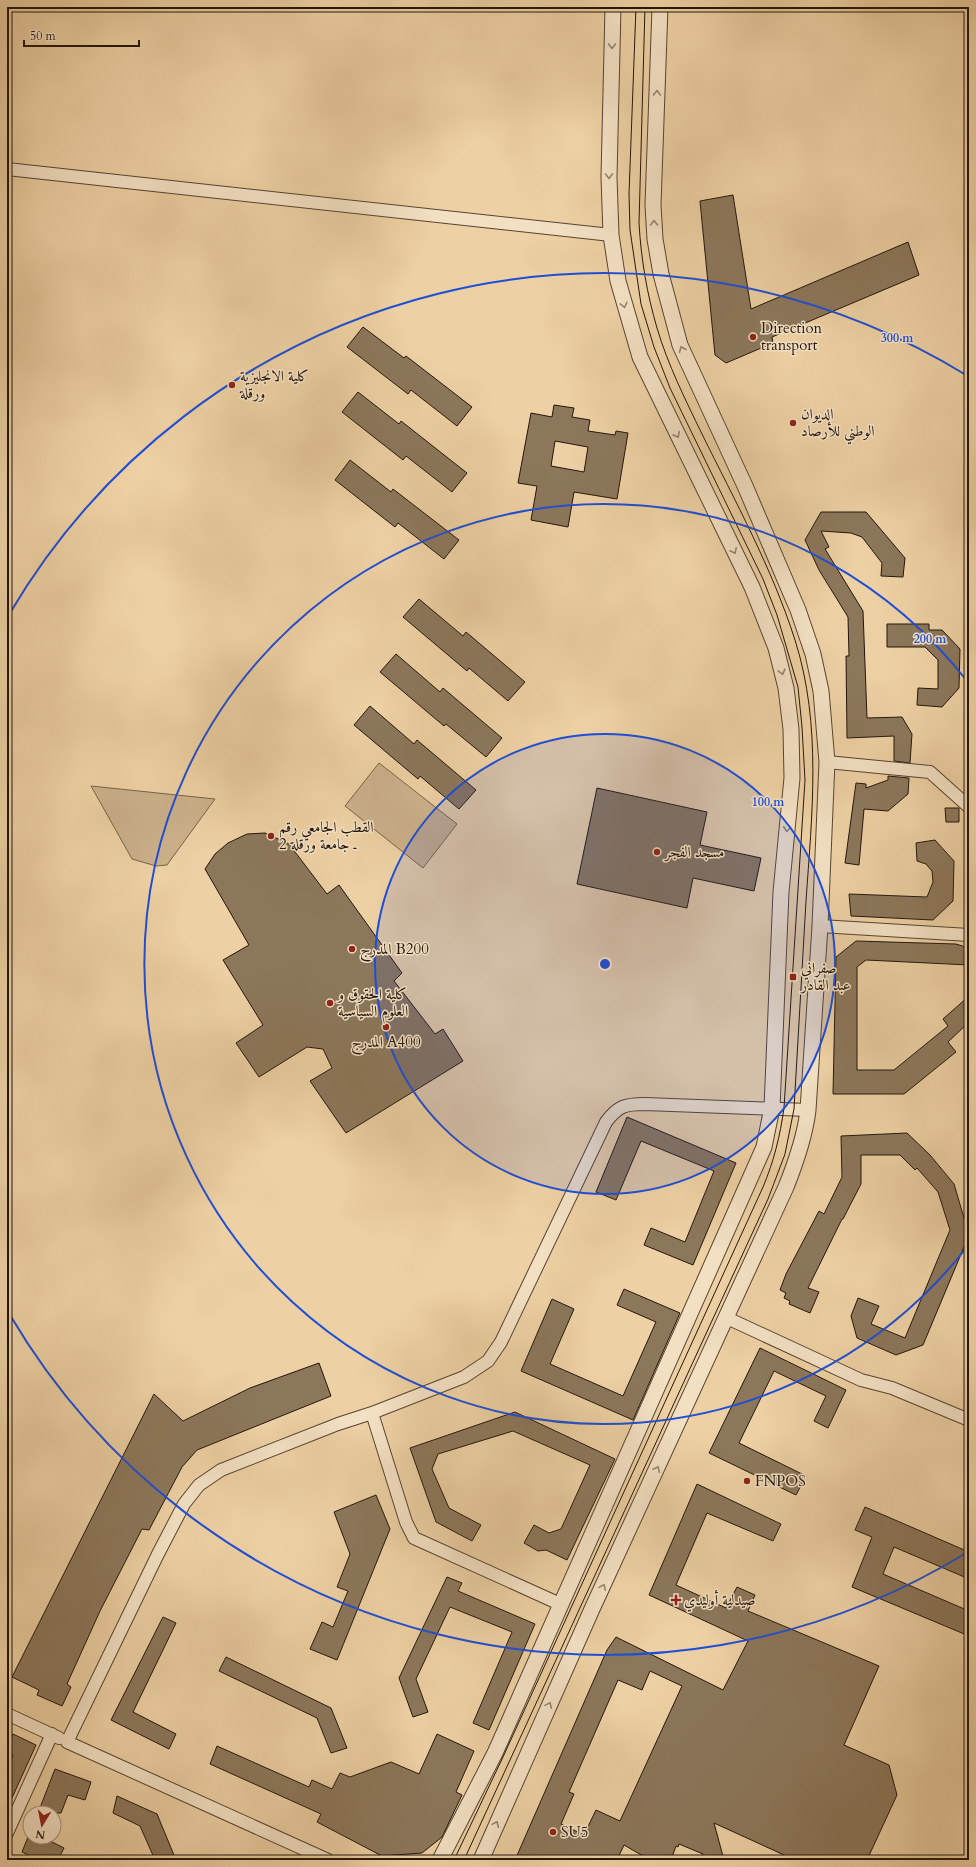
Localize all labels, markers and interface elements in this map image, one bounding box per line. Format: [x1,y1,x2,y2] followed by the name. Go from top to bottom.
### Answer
[24,22,139,48] scale bar
[30,28,57,44] text: 50 m
[608,43,616,49] one-way arrow
[652,90,661,96] one-way arrow
[605,173,613,179] one-way arrow
[650,220,658,226] one-way arrow
[619,301,628,308] one-way arrow
[761,318,823,355] place label: Direction transport
[881,330,914,346] text: 300 m
[748,332,758,342] marker: Direction transport
[679,346,687,354] one-way arrow
[239,366,309,403] place label: كلية الانجليزية ورقلة
[227,380,237,390] marker: كلية الانجليزية ورقلة
[801,404,875,445] place label: الديوان الوطني للأرصاد
[788,418,798,428] marker: الديوان الوطني للأرصاد
[672,430,680,438] one-way arrow
[729,547,737,555] one-way arrow
[914,631,947,647] text: 200 m
[778,669,786,675] one-way arrow
[752,794,785,810] text: 100 m
[279,817,374,854] place label: القطب الجامعي رقم 2 ـ جامعة ورقلة
[783,826,792,832] one-way arrow
[266,831,276,841] marker: القطب الجامعي رقم 2 ـ جامعة ورقلة
[663,842,724,862] place label: مسجد الفجر
[652,847,662,857] marker: مسجد الفجر
[360,939,429,962] place label: المدرج B200
[347,944,357,954] marker: المدرج B200
[598,957,612,971] centre of rings
[799,958,851,995] place label: صفراني عبد القادر
[788,972,798,982] marker: صفراني عبد القادر
[336,984,408,1024] place label: كلية الحقوق و العلوم السياسية
[325,998,335,1008] marker: كلية الحقوق و العلوم السياسية
[381,1022,391,1032] marker: المدرج A400
[351,1032,421,1055] place label: المدرج A400
[652,1465,660,1472] one-way arrow
[755,1471,806,1491] place label: FNPOS
[742,1476,752,1486] marker: FNPOS
[598,1584,606,1591] one-way arrow
[684,1589,756,1612] place label: صيدلية أوليدي
[671,1595,681,1605] marker: صيدلية أوليدي
[544,1702,552,1710] one-way arrow
[22,1805,62,1845] north arrow
[492,1821,500,1828] one-way arrow
[561,1822,588,1842] place label: SU5
[34,1826,46,1843] text: N
[548,1827,558,1837] marker: SU5

